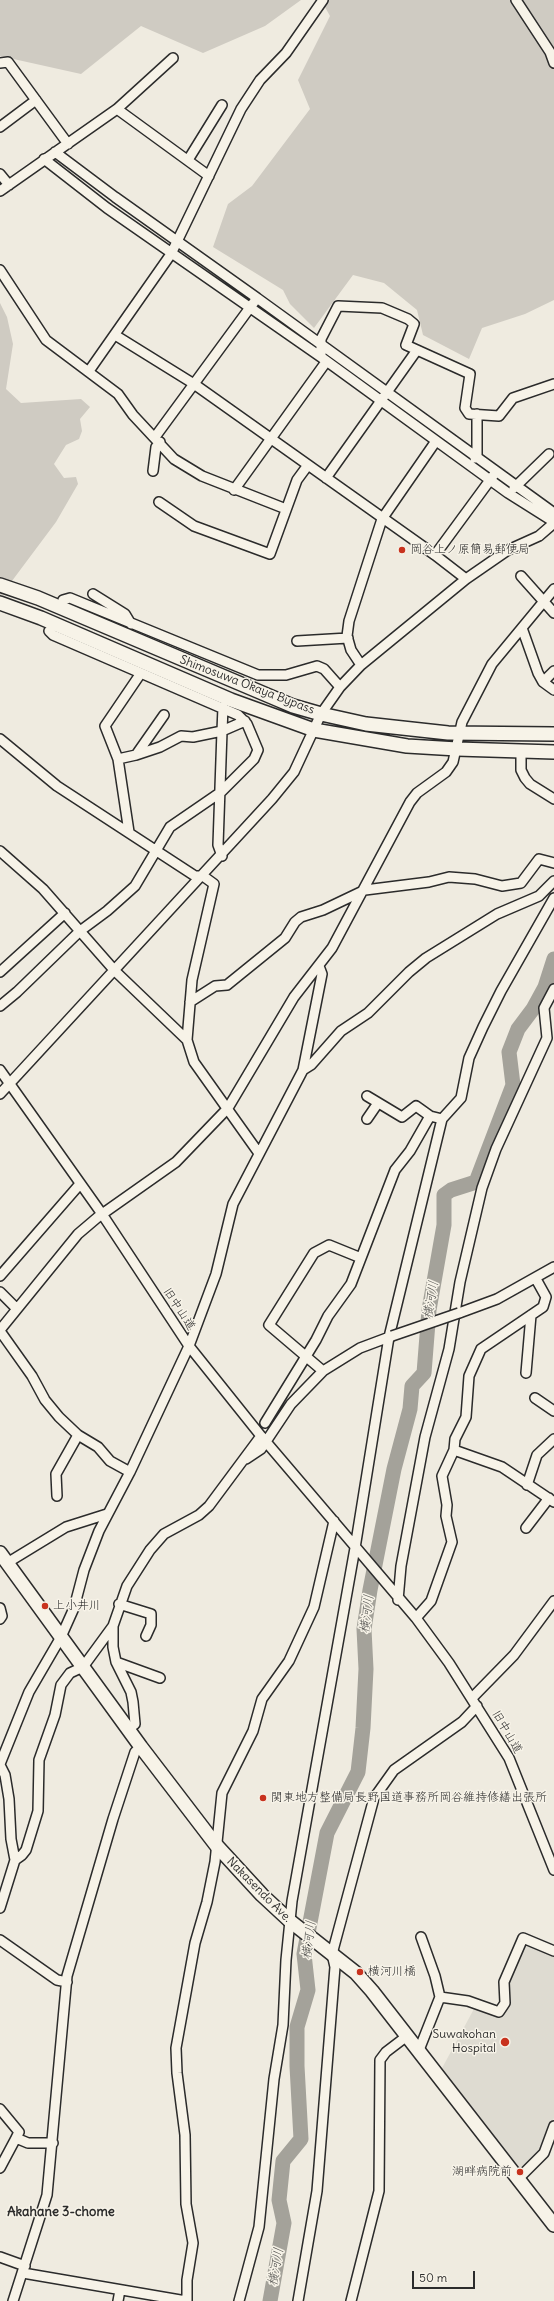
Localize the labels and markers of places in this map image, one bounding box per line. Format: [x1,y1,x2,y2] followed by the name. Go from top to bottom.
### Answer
[410,543,530,557] place label: 岡谷上ノ原簡易郵便局
[397,545,407,555] marker: 岡谷上ノ原簡易郵便局
[53,1599,101,1613] place label: 上小井川
[40,1601,50,1611] marker: 上小井川
[271,1791,547,1805] place label: 関東地方整備局長野国道事務所岡谷維持修繕出張所
[258,1793,268,1803] marker: 関東地方整備局長野国道事務所岡谷維持修繕出張所
[368,1965,416,1979] place label: 横河川橋
[355,1967,365,1977] marker: 横河川橋
[433,2028,496,2056] place label: Suwakohan Hospital
[499,2036,511,2048] marker: Suwakohan Hospital
[452,2165,512,2179] place label: 湖畔病院前
[515,2167,525,2177] marker: 湖畔病院前

